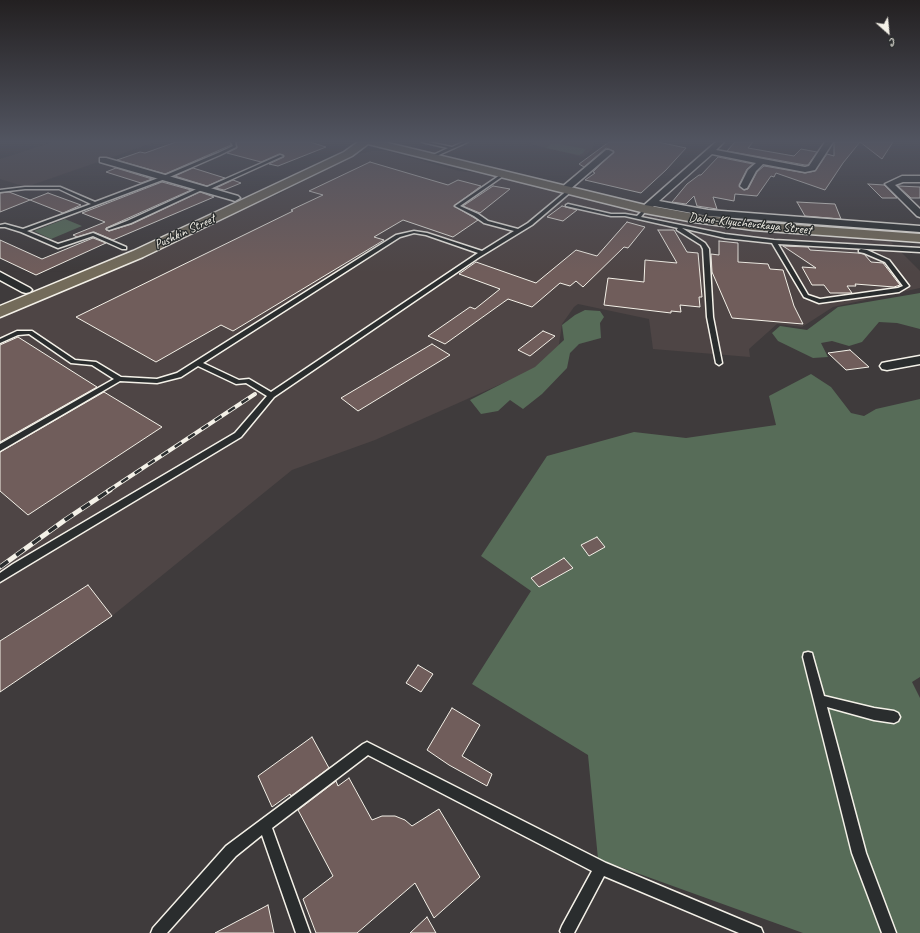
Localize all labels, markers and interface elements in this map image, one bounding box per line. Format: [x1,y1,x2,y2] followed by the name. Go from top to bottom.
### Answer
[868,12,908,52] north arrow
[888,35,899,50] text: С
[688,210,812,238] street label: Dalne-Klyuchevskaya Street
[152,211,218,253] street label: Pushkin Street

